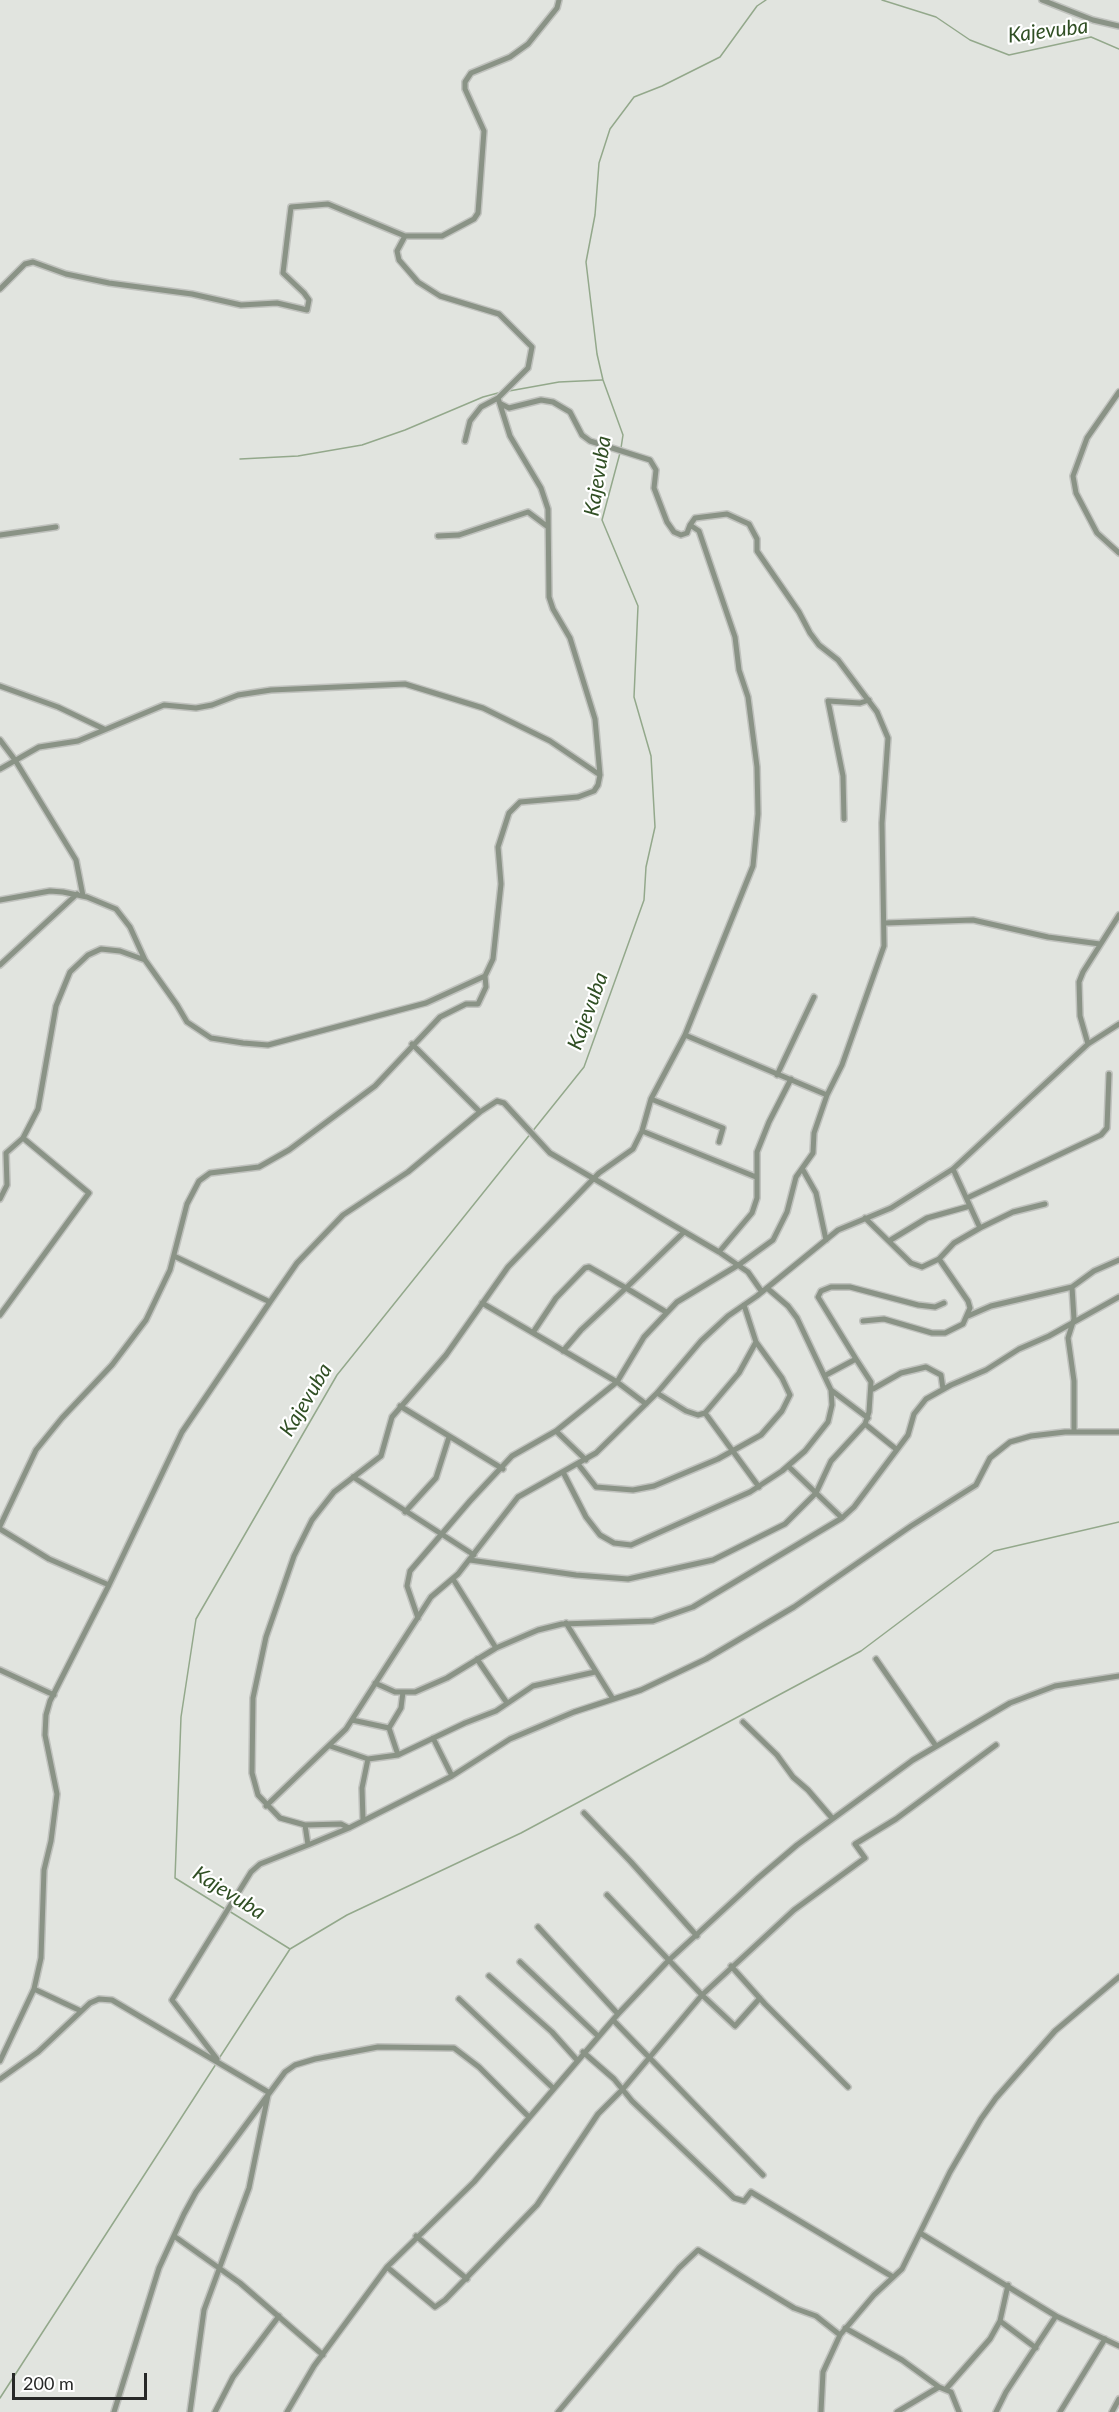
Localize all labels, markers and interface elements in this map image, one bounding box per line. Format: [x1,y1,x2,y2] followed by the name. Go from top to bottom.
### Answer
[1006,14,1090,48] water label: Kajevuba
[579,434,617,518] water label: Kajevuba
[562,969,614,1053] water label: Kajevuba
[274,1359,338,1441] water label: Kajevuba
[188,1861,270,1925] water label: Kajevuba
[15,2361,150,2399] scale bar
[23,2372,74,2394] text: 200 m

